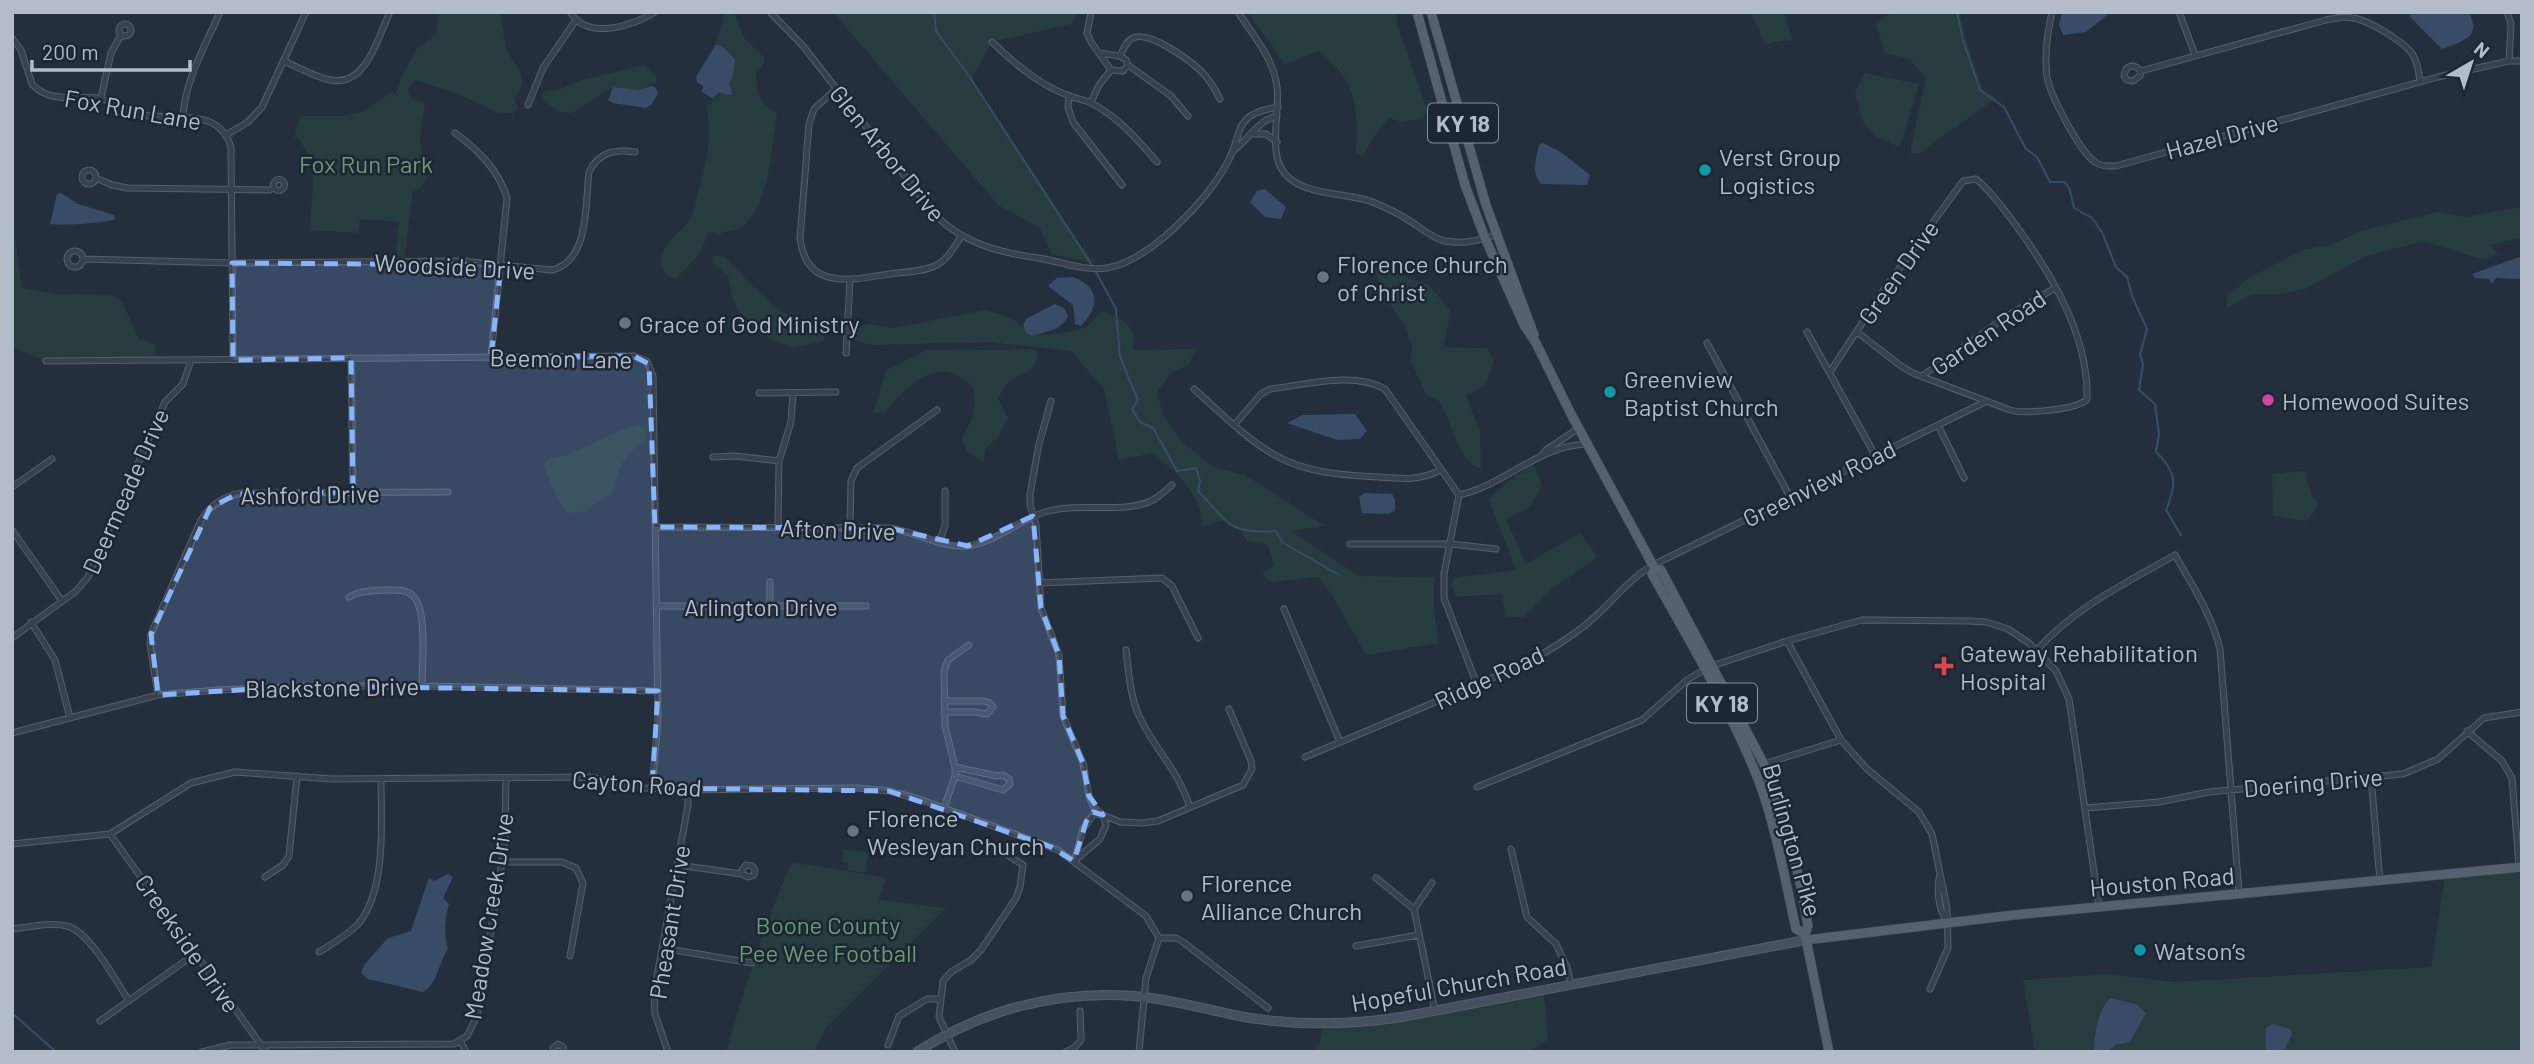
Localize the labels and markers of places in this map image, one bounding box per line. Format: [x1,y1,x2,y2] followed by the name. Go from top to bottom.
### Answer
[1719,142,1841,199] place label: Verst Group Logistics
[1697,162,1713,178] marker: Verst Group Logistics
[1337,249,1508,306] place label: Florence Church of Christ
[1315,269,1331,285] marker: Florence Church of Christ
[639,309,860,338] place label: Grace of God Ministry
[617,315,633,331] marker: Grace of God Ministry
[1624,364,1779,421] place label: Greenview Baptist Church
[1602,384,1618,400] marker: Greenview Baptist Church
[2282,386,2469,415] place label: Homewood Suites
[2260,392,2276,408] marker: Homewood Suites
[1960,638,2198,695] place label: Gateway Rehabilitation Hospital
[1934,656,1954,676] marker: Gateway Rehabilitation Hospital
[867,803,1044,860] place label: Florence Wesleyan Church
[845,823,861,839] marker: Florence Wesleyan Church
[1201,868,1362,925] place label: Florence Alliance Church
[1179,888,1195,904] marker: Florence Alliance Church
[2154,936,2246,965] place label: Watson’s
[2132,942,2148,958] marker: Watson’s

